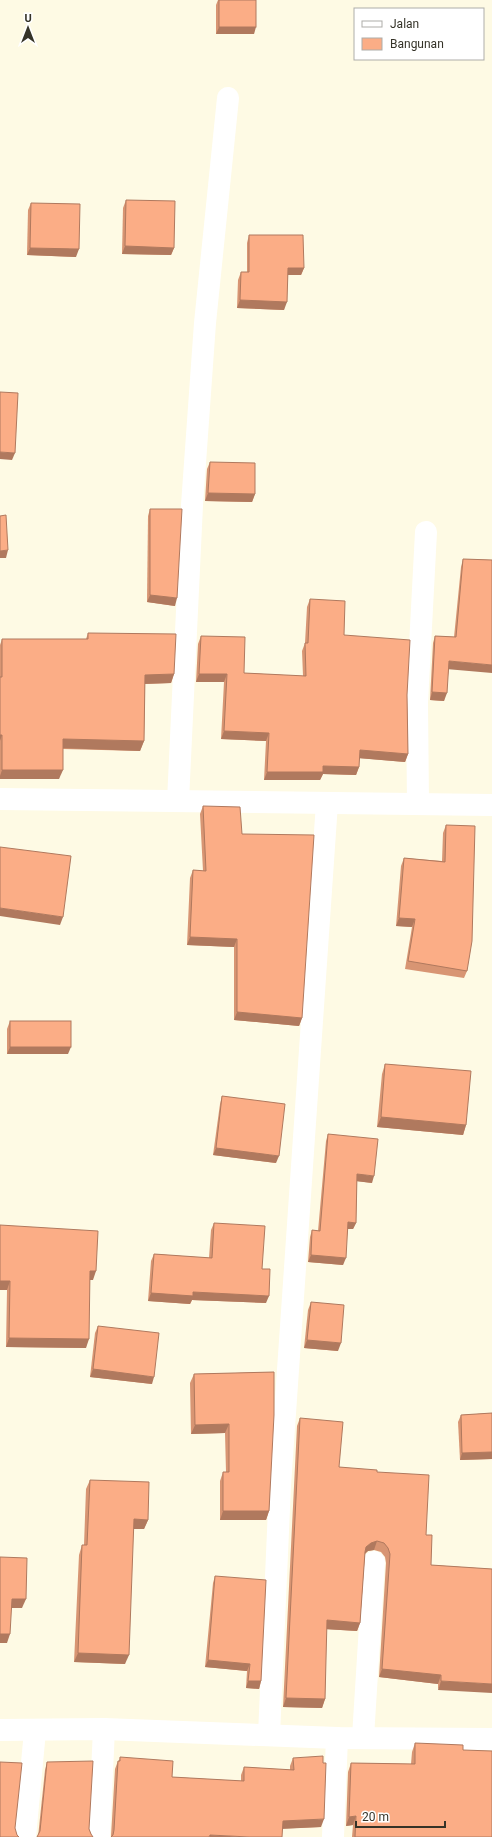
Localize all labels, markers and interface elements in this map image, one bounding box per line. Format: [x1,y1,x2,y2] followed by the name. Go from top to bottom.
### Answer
[8,8,48,48] north arrow
[354,8,484,60] legend
[24,12,32,25] text: U
[390,17,419,31] text: Jalan
[390,37,444,51] text: Bangunan
[356,1803,445,1829] scale bar
[362,1810,389,1824] text: 20 m

